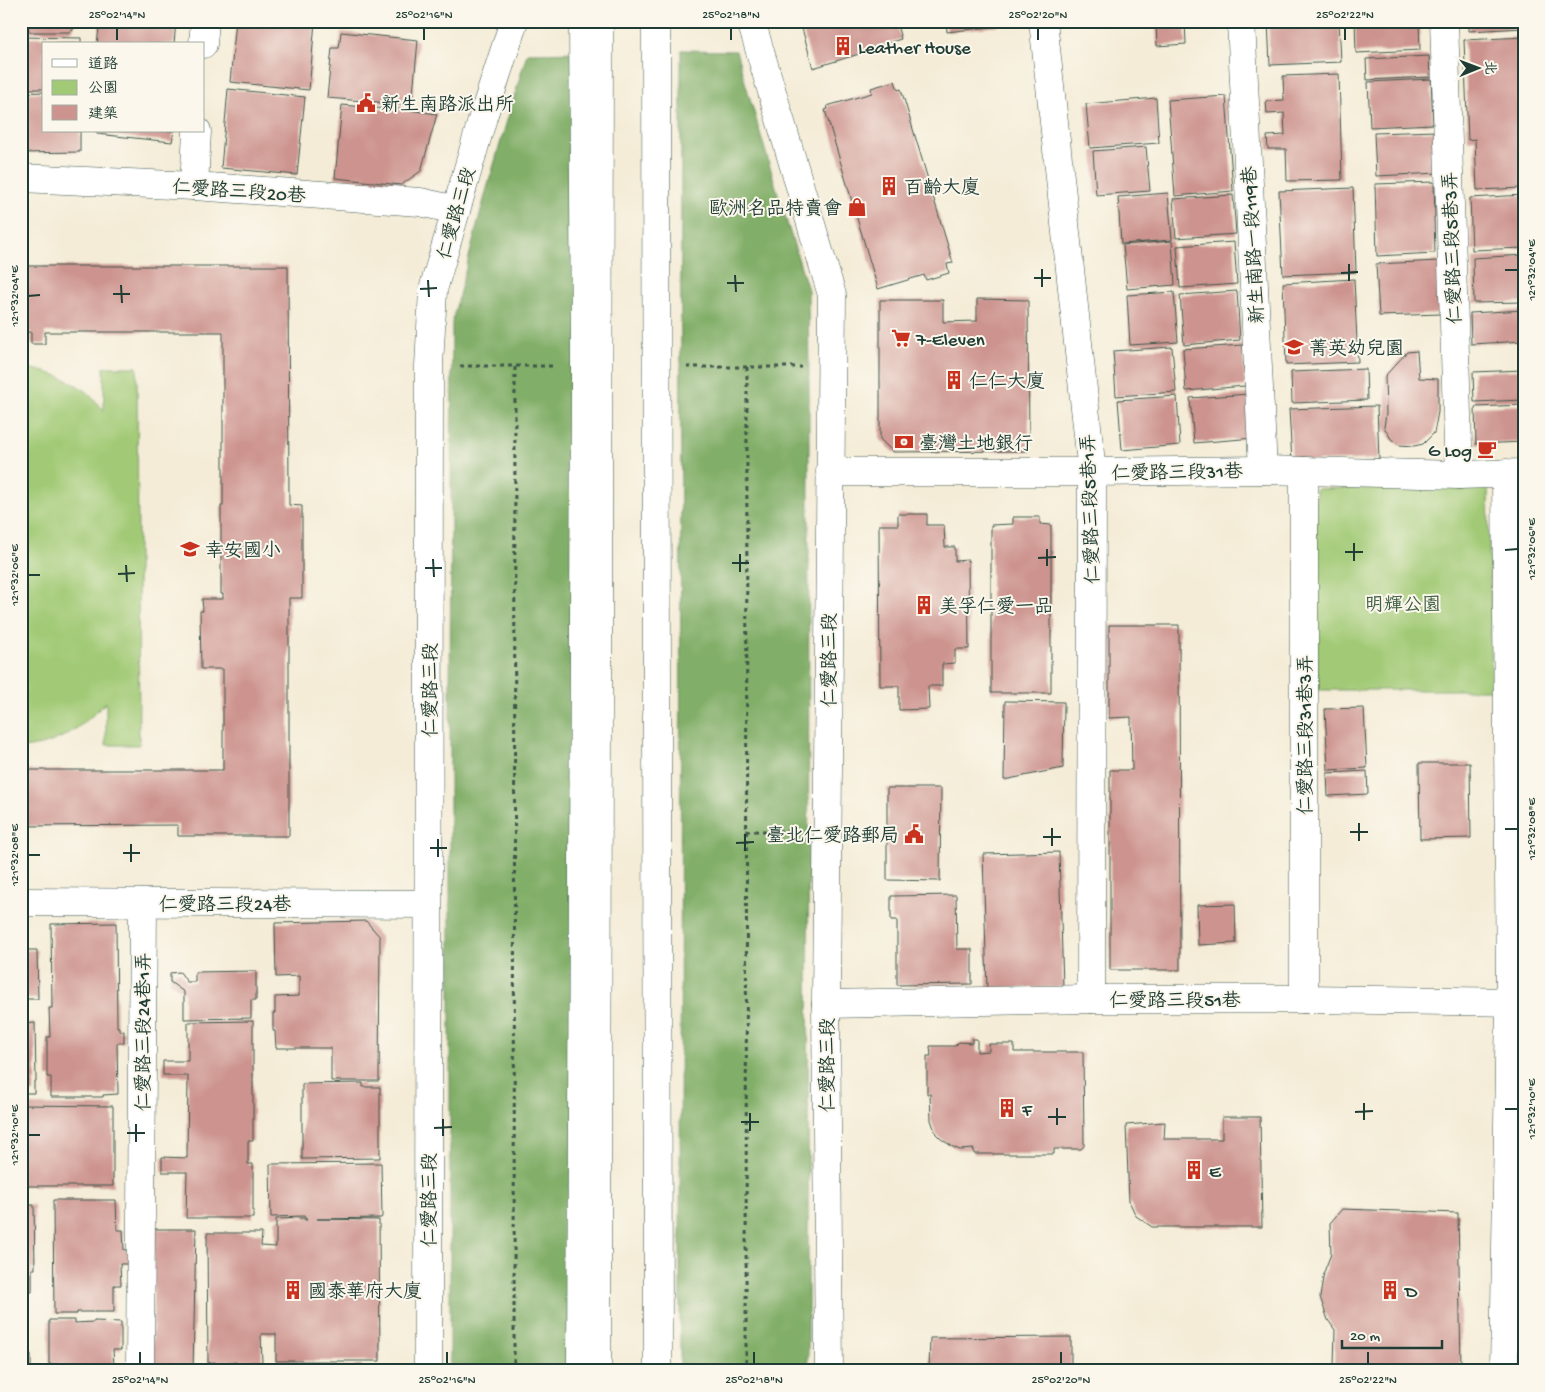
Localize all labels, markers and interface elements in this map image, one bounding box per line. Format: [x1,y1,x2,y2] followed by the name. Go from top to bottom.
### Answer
[89,9,146,23] text: 25°02'14"N
[395,9,453,23] text: 25°02'16"N
[702,9,760,23] text: 25°02'18"N
[1009,9,1068,23] text: 25°02'20"N
[1316,9,1374,23] text: 25°02'22"N
[832,35,854,57] building icon: Leather House
[858,38,971,61] place label: Leather House
[42,42,205,132] legend
[1452,42,1502,92] north arrow
[88,56,118,74] text: 道路
[1480,61,1497,75] text: 北
[88,80,118,98] text: 公園
[355,92,377,114] public building icon: 新生南路派出所
[381,94,514,118] place label: 新生南路派出所
[88,106,118,124] text: 建築
[433,165,483,263] street label: 仁愛路三段
[1239,165,1271,324] street label: 新生南路一段119巷
[1439,171,1469,325] street label: 仁愛路三段5巷3弄
[878,175,900,197] building icon: 百齡大廈
[171,176,307,210] street label: 仁愛路三段20巷
[904,177,980,201] place label: 百齡大廈
[846,196,868,218] shop icon: 歐洲名品特賣會
[709,198,842,222] place label: 歐洲名品特賣會
[1526,239,1540,302] text: 121°32'04"E
[9,265,23,328] text: 121°32'04"E
[890,327,912,349] supermarket icon: 7-Eleven
[915,330,985,353] place label: 7-Eleven
[1283,336,1305,358] school or university icon: 菁英幼兒園
[1309,338,1404,362] place label: 菁英幼兒園
[943,369,965,391] building icon: 仁仁大廈
[969,371,1045,395] place label: 仁仁大廈
[893,431,915,453] bank icon: 臺灣土地銀行
[919,433,1033,457] place label: 臺灣土地銀行
[1077,433,1107,585] street label: 仁愛路三段5巷1弄
[1476,438,1498,460] cafe icon: G Log
[1428,441,1472,464] place label: G Log
[1111,461,1243,487] street label: 仁愛路三段31巷
[1526,518,1540,581] text: 121°32'06"E
[179,538,201,560] school or university icon: 幸安國小
[205,540,281,564] place label: 幸安國小
[9,544,23,607] text: 121°32'06"E
[913,594,935,616] building icon: 美孚仁愛一品
[1365,595,1441,618] park label: 明輝公園
[939,596,1053,620] place label: 美孚仁愛一品
[819,612,843,708] street label: 仁愛路三段
[420,642,444,738] street label: 仁愛路三段
[1295,655,1319,815] street label: 仁愛路三段31巷3弄
[1526,797,1540,861] text: 121°32'08"E
[9,823,23,887] text: 121°32'08"E
[903,823,925,845] public building icon: 臺北仁愛路郵局
[766,825,899,849] place label: 臺北仁愛路郵局
[159,894,291,918] street label: 仁愛路三段24巷
[133,953,157,1111] street label: 仁愛路三段24巷1弄
[1109,990,1241,1014] street label: 仁愛路三段51巷
[817,1017,841,1113] street label: 仁愛路三段
[1526,1078,1540,1140] text: 121°32'10"E
[996,1097,1018,1119] building icon: F
[1021,1100,1033,1123] place label: F
[9,1104,23,1166] text: 121°32'10"E
[419,1152,443,1248] street label: 仁愛路三段
[1183,1159,1205,1181] building icon: E
[1209,1162,1222,1185] place label: E
[282,1279,304,1301] building icon: 國泰華府大廈
[1379,1279,1401,1301] building icon: D
[308,1281,422,1305] place label: 國泰華府大廈
[1403,1282,1418,1305] place label: D
[1342,1317,1442,1349] scale bar
[1350,1328,1380,1346] text: 20 m
[112,1374,169,1388] text: 25°02'14"N
[418,1374,476,1388] text: 25°02'16"N
[725,1374,783,1388] text: 25°02'18"N
[1032,1374,1091,1388] text: 25°02'20"N
[1339,1374,1397,1388] text: 25°02'22"N

